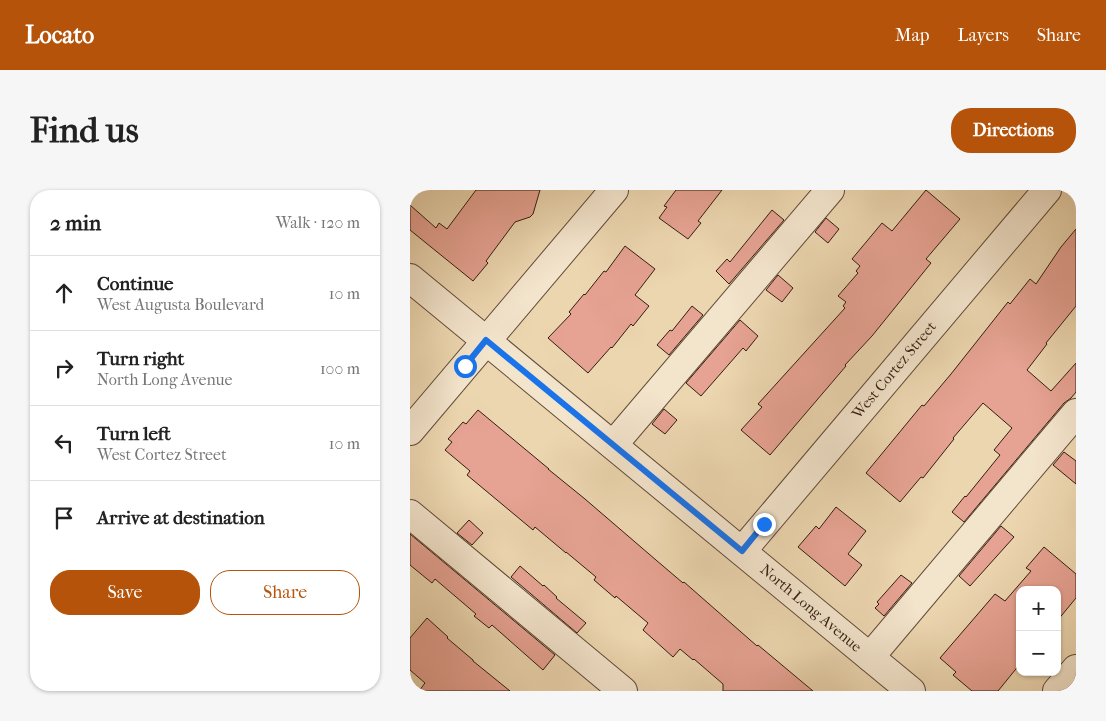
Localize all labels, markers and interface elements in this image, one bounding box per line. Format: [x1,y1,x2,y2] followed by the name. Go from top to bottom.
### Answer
[25,21,94,49] text: Locato
[895,25,929,46] text: Map
[957,25,1009,46] text: Layers
[1037,25,1081,46] text: Share
[951,108,1076,153] button: Directions
[30,110,139,151] text: Find us
[50,211,101,235] text: 2 min
[276,213,360,232] text: Walk · 120 m
[97,273,173,295] text: Continue
[50,279,78,307] icon: ahead
[329,284,360,303] text: 10 m
[97,295,264,314] text: West Augusta Boulevard
[847,317,940,423] street label: West Cortez Street
[97,348,184,370] text: Turn right
[50,354,78,382] icon: right
[454,355,477,378] route start
[320,359,360,378] text: 100 m
[97,370,233,389] text: North Long Avenue
[97,423,171,445] text: Turn left
[50,429,78,457] icon: left
[329,434,360,453] text: 10 m
[97,445,227,464] text: West Cortez Street
[50,504,78,532] icon: arrive
[97,507,265,529] text: Arrive at destination
[753,513,776,536] route end
[757,560,866,656] street label: North Long Avenue
[50,570,200,615] button: Save
[210,570,360,615] button: Share
[1016,586,1061,676] map controls
[1016,586,1061,631] button: +
[1016,631,1061,676] button: −

